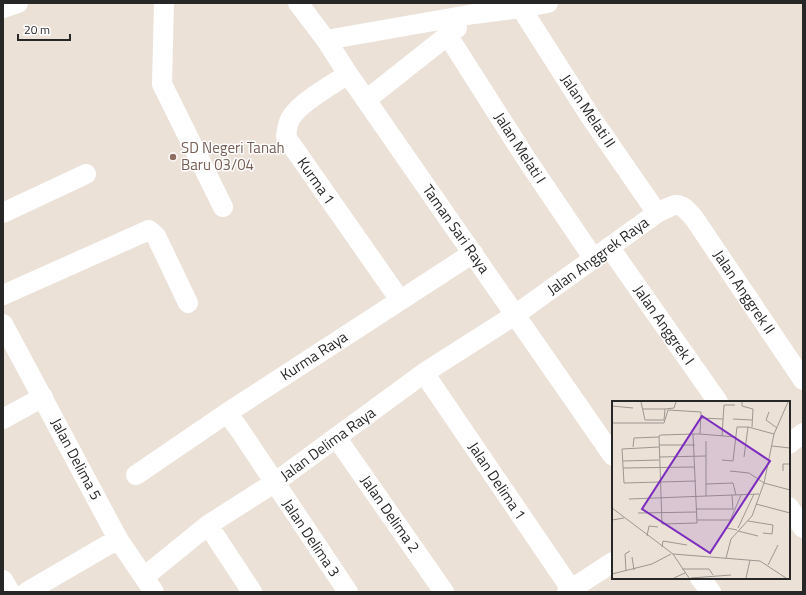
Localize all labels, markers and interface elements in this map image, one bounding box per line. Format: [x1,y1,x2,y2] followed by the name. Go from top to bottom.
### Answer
[18,16,70,42] scale bar
[24,20,50,39] text: 20 m
[555,69,622,152] street label: Jalan Melati II
[489,108,552,188] street label: Jalan Melati I
[181,136,285,176] place label: SD Negeri Tanah Baru 03/04
[168,152,178,162] marker: SD Negeri Tanah Baru 03/04
[292,152,341,209] street label: Kurma 1
[417,179,496,278] street label: Taman Sari Raya
[542,210,654,300] street label: Jalan Anggrek Raya
[708,245,781,338] street label: Jalan Anggrek II
[628,280,701,370] street label: Jalan Anggrek I
[276,325,352,386] street label: Kurma Raya
[275,401,380,486] street label: Jalan Delima Raya
[612,401,790,579] inset map
[45,414,108,504] street label: Jalan Delima 5
[463,437,532,524] street label: Jalan Delima 1
[355,470,426,557] street label: Jalan Delima 2
[277,494,346,581] street label: Jalan Delima 3

